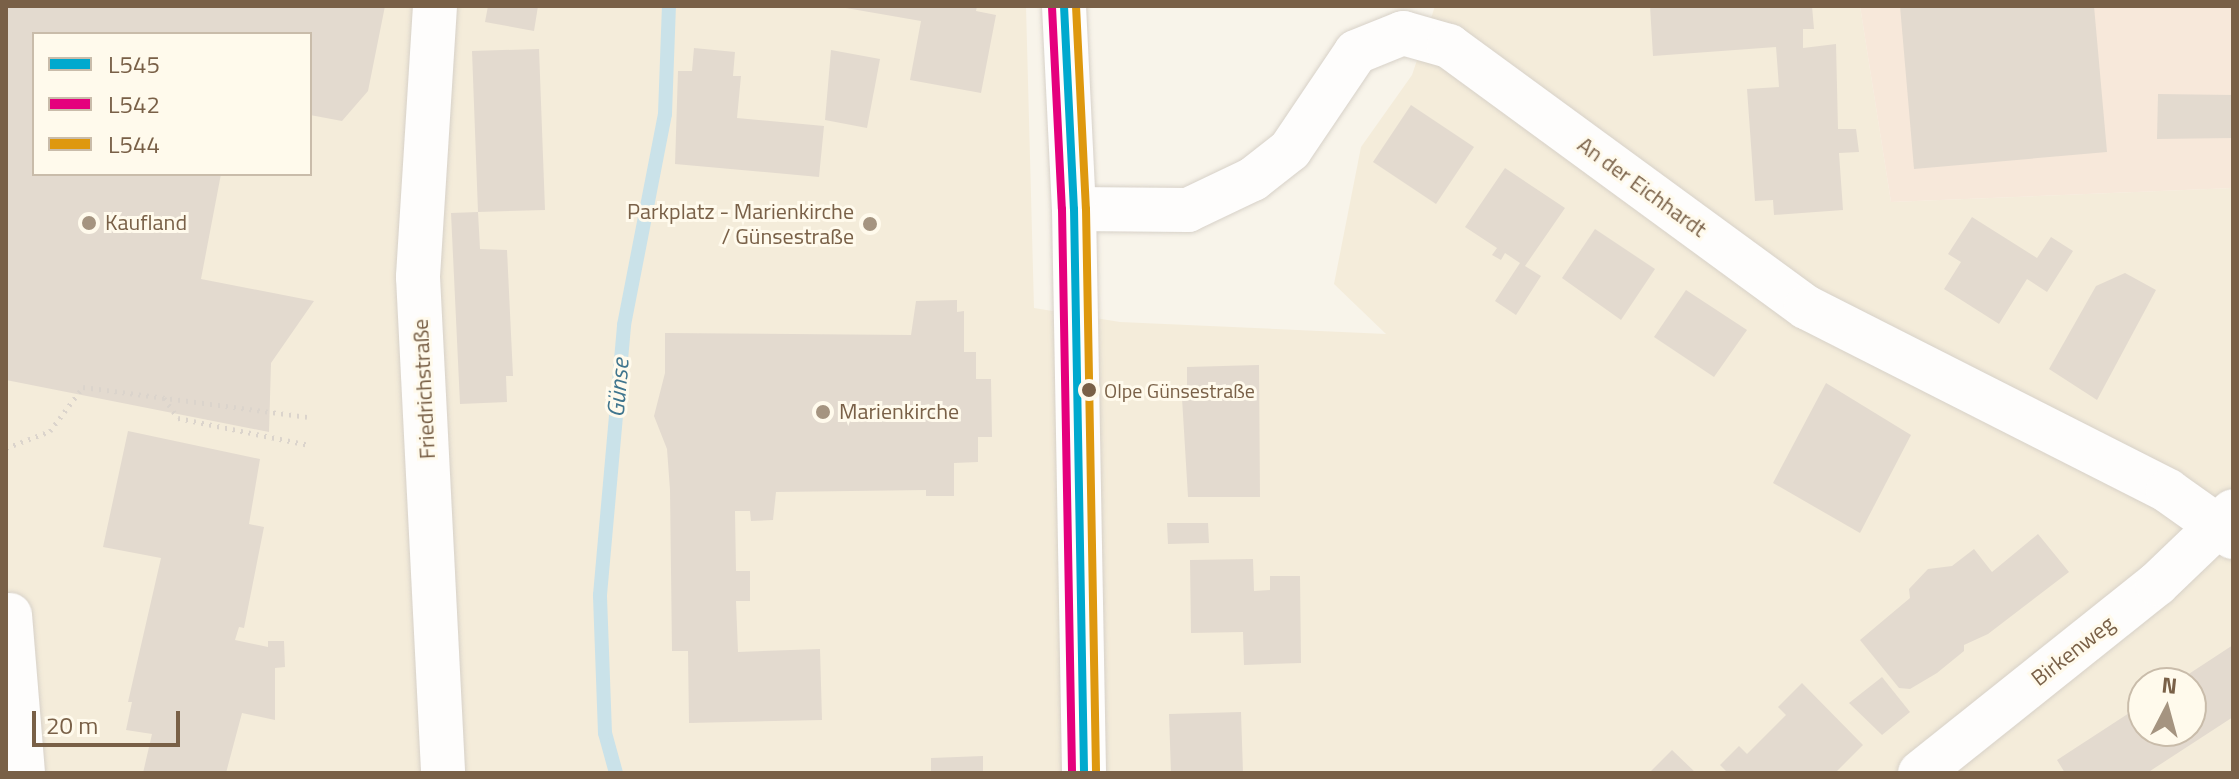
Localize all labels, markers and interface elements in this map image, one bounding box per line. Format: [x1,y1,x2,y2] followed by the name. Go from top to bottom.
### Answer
[32,32,312,176] legend
[108,46,160,82] text: L545
[108,86,160,122] text: L542
[108,126,160,162] text: L544
[1572,131,1712,243] street label: An der Eichhardt
[627,198,854,250] place label: Parkplatz - Marienkirche / Günsestraße
[105,210,187,236] place label: Kaufland
[80,214,98,232] marker: Kaufland
[861,215,879,233] marker: Parkplatz - Marienkirche / Günsestraße
[407,318,441,460] street label: Friedrichstraße
[601,357,635,419] water label: Günse
[1104,378,1255,402] place label: Olpe Günsestraße
[1081,382,1097,398] marker: Olpe Günsestraße
[839,399,959,425] place label: Marienkirche
[814,403,832,421] marker: Marienkirche
[2026,610,2120,692] street label: Birkenweg
[2127,667,2207,747] north arrow
[2160,667,2179,703] text: N
[36,695,184,745] scale bar
[46,707,98,743] text: 20 m

